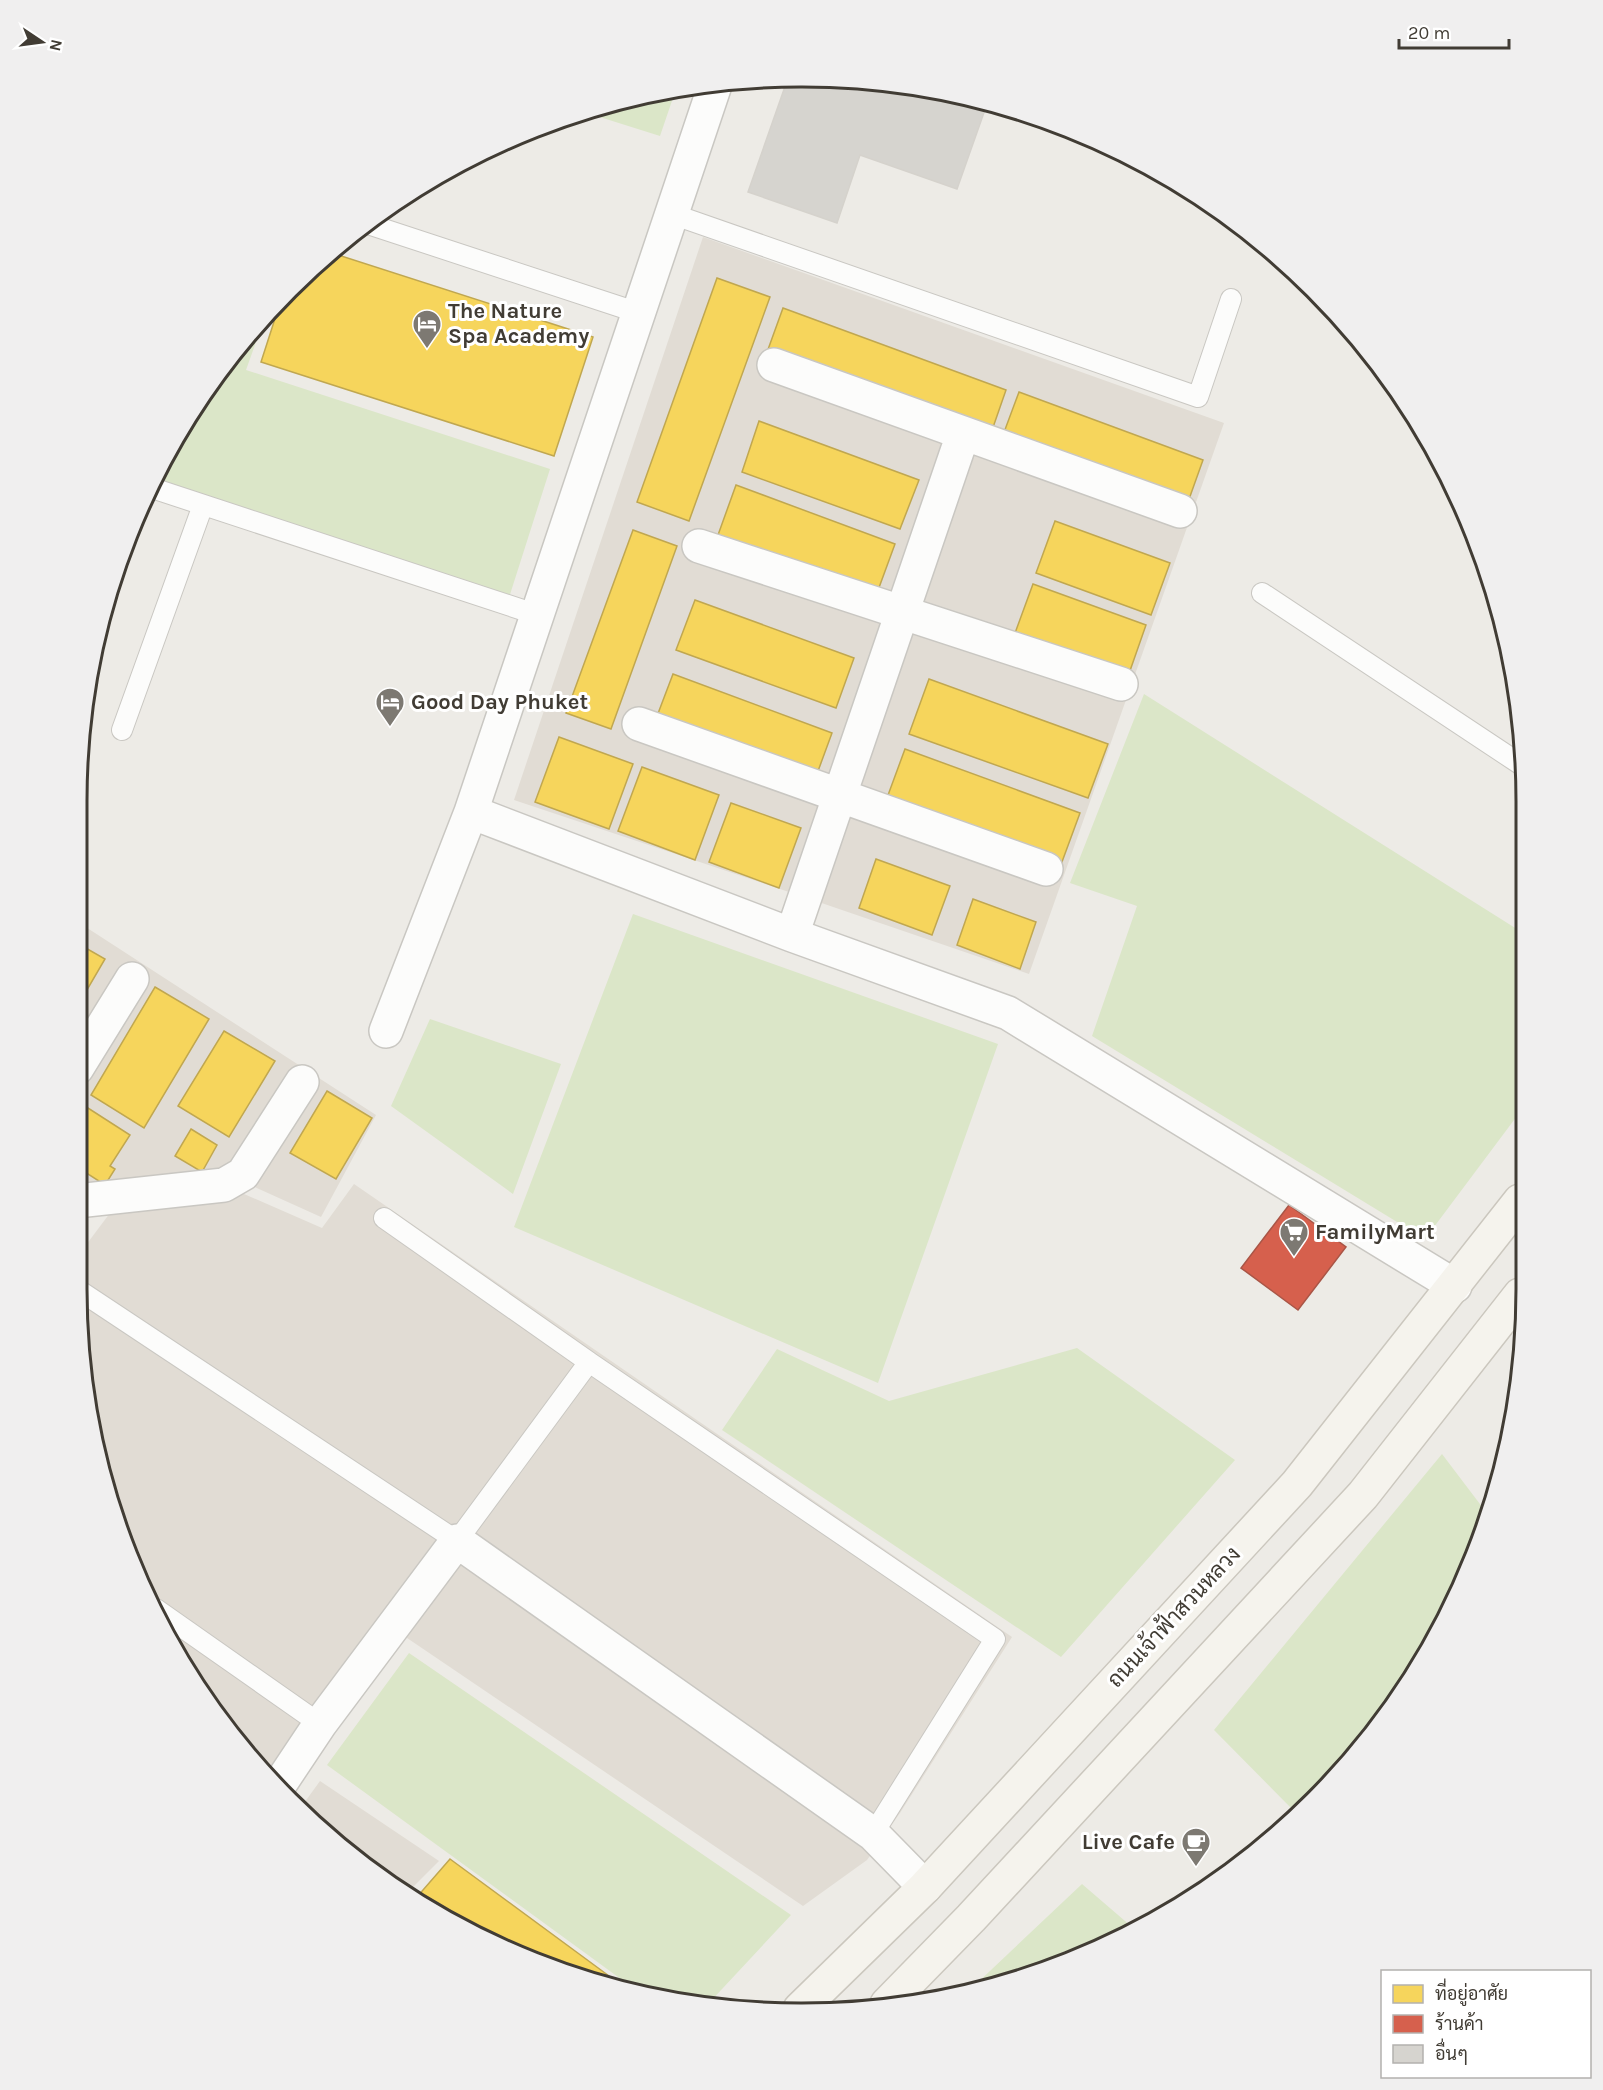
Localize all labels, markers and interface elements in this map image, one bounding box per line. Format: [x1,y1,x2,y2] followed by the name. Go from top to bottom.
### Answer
[12,12,72,72] north arrow
[1399,12,1508,50] scale bar
[1408,22,1450,44] text: 20 m
[46,38,67,53] text: N
[448,298,589,349] place label: The Nature Spa Academy
[411,308,443,350] hotel icon: The Nature Spa Academy
[374,686,406,728] hotel icon: Good Day Phuket
[411,689,588,715] place label: Good Day Phuket
[1278,1216,1310,1258] supermarket icon: FamilyMart
[1315,1219,1435,1245] place label: FamilyMart
[1101,1540,1246,1693] street label: ถนนเจ้าฟ้าสวนหลวง
[1180,1826,1212,1868] cafe icon: Live Cafe
[1082,1829,1175,1855] place label: Live Cafe
[1381,1970,1591,2078] legend
[1435,1978,1508,2007] text: ที่อยู่อาศัย
[1435,2012,1484,2035] text: ร้านค้า
[1435,2038,1468,2065] text: อื่นๆ

